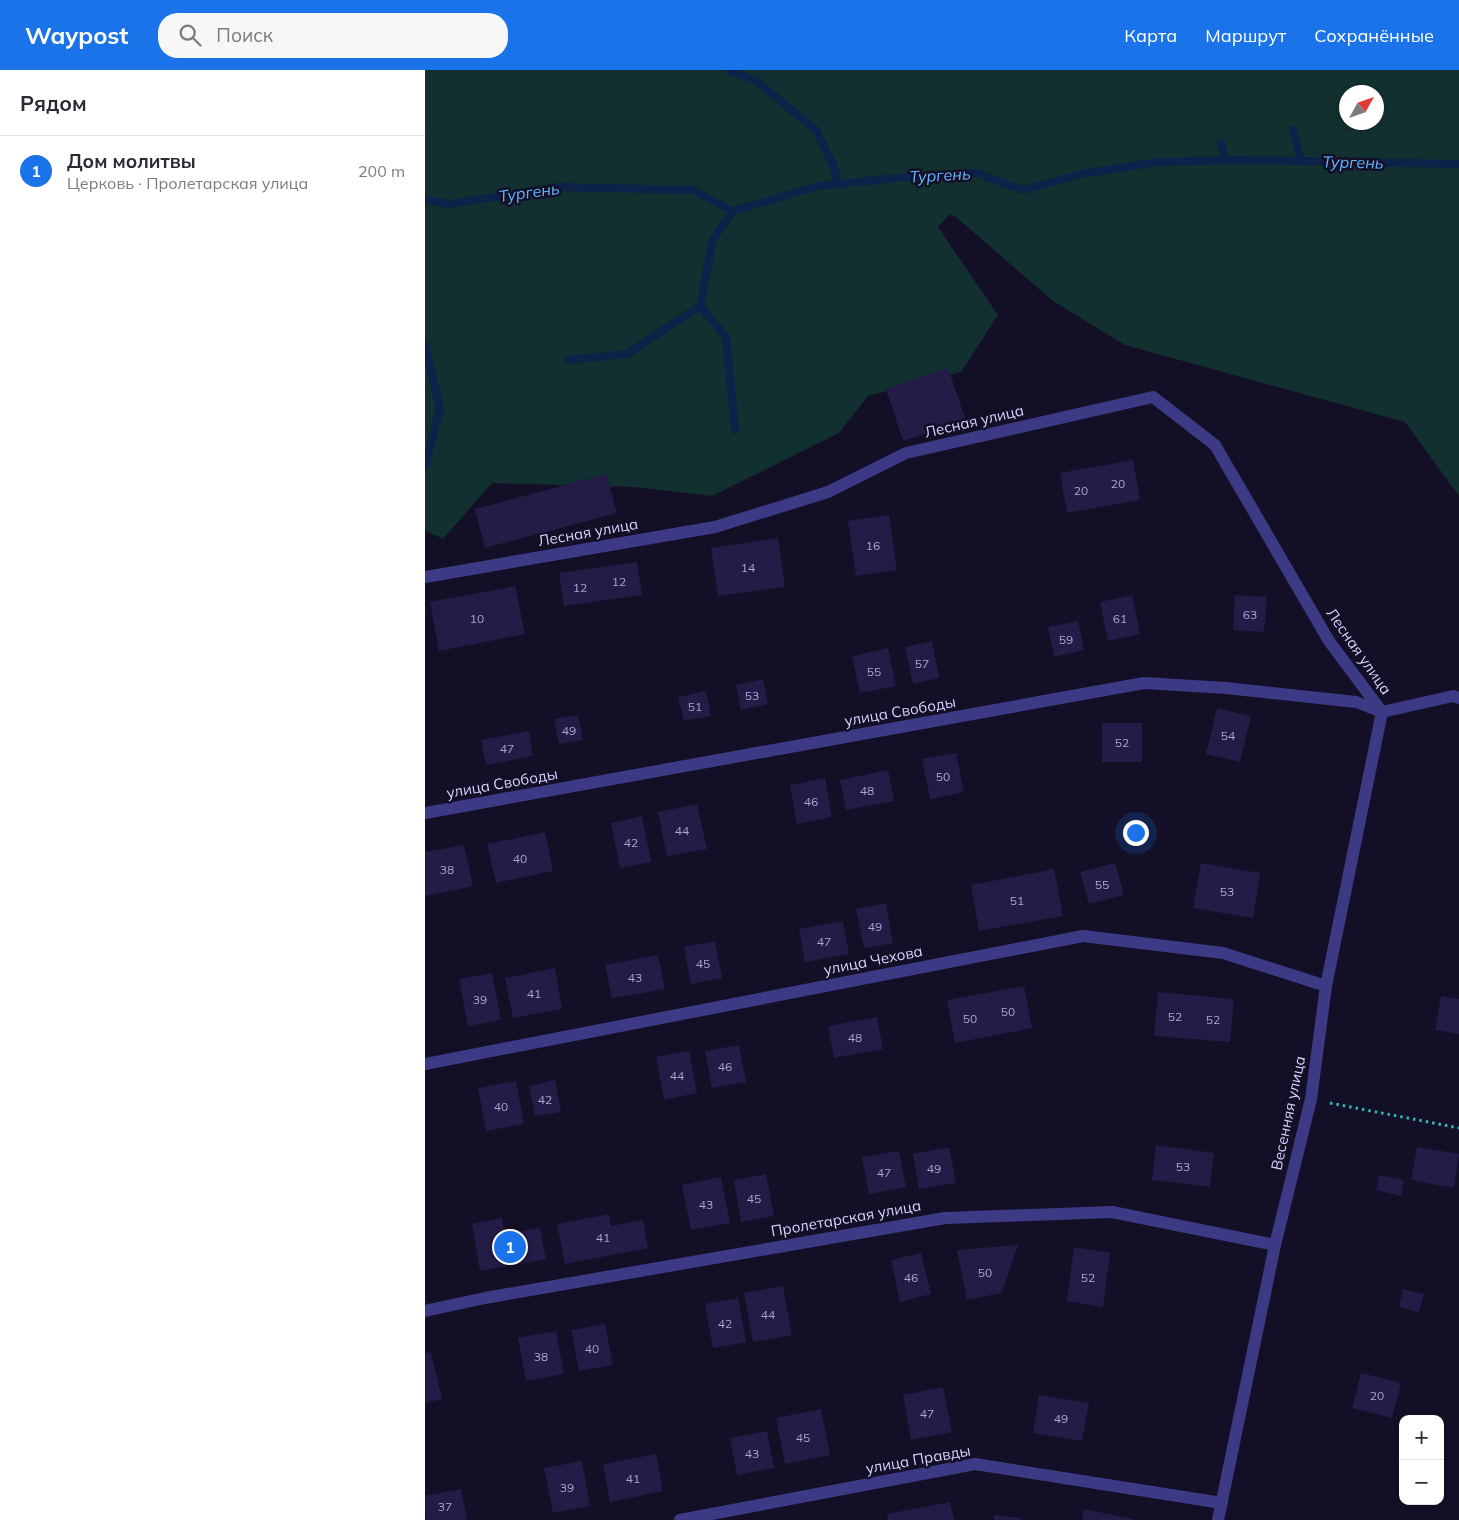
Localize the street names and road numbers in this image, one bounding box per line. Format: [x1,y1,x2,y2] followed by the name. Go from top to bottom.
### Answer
[923,400,1025,442] street label: Лесная улица
[536,514,640,550] street label: Лесная улица
[1322,604,1396,698] street label: Лесная улица
[843,692,957,730] street label: улица Свободы
[445,764,559,802] street label: улица Свободы
[822,941,924,979] street label: улица Чехова
[1267,1054,1309,1172] street label: Весенняя улица
[769,1195,923,1241] street label: Пролетарская улица
[864,1440,972,1478] street label: улица Правды

